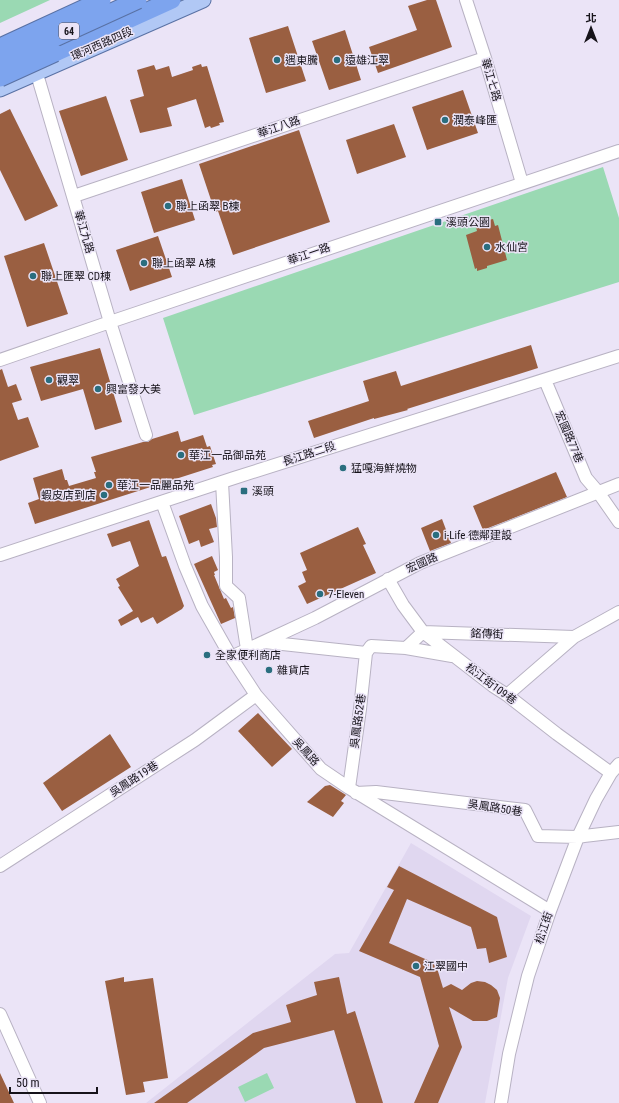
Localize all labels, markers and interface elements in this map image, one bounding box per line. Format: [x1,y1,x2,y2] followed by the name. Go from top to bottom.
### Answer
[571,8,611,48] north arrow
[586,12,597,25] text: 北
[59,23,79,39] road number: 64
[69,25,135,63] street label: 環河西路四段
[285,54,318,67] place label: 遇東騰
[345,54,389,67] place label: 遠雄江翠
[272,55,282,65] marker: 遇東騰
[332,55,342,65] marker: 遠雄江翠
[479,57,503,103] street label: 華江七路
[256,114,302,140] street label: 華江八路
[453,114,497,127] place label: 潤泰峰匯
[440,115,450,125] marker: 潤泰峰匯
[176,200,240,213] place label: 聯上函翠 B棟
[163,201,173,211] marker: 聯上函翠 B棟
[72,209,96,255] street label: 華江九路
[446,216,490,229] place label: 溪頭公園
[433,217,443,227] marker: 溪頭公園
[286,241,332,267] street label: 華江一路
[495,241,528,254] place label: 水仙宮
[482,242,492,252] marker: 水仙宮
[152,257,216,270] place label: 聯上函翠 A棟
[139,258,149,268] marker: 聯上函翠 A棟
[41,270,111,283] place label: 聯上匯翠 CD棟
[28,271,38,281] marker: 聯上匯翠 CD棟
[57,374,79,387] place label: 觀翠
[44,375,54,385] marker: 觀翠
[106,383,161,396] place label: 興富發大美
[93,384,103,394] marker: 興富發大美
[552,409,586,465] street label: 宏國路77巷
[281,439,337,469] street label: 長江路二段
[189,449,266,462] place label: 華江一品御品苑
[176,450,186,460] marker: 華江一品御品苑
[351,462,417,475] place label: 猛嘎海鮮燒物
[338,463,348,473] marker: 猛嘎海鮮燒物
[117,479,194,492] place label: 華江一品麗品苑
[104,480,114,490] marker: 華江一品麗品苑
[252,485,274,498] place label: 溪頭
[239,486,249,496] marker: 溪頭
[41,489,96,502] place label: 蝦皮店到店
[99,490,109,500] marker: 蝦皮店到店
[444,529,512,542] place label: i-Life 德鄰建設
[431,530,441,540] marker: i-Life 德鄰建設
[404,550,440,576] street label: 宏國路
[328,588,364,601] place label: 7-Eleven
[315,589,325,599] marker: 7-Eleven
[470,627,504,641] street label: 銘傳街
[215,649,281,662] place label: 全家便利商店
[202,650,212,660] marker: 全家便利商店
[463,661,519,707] street label: 松江街109巷
[277,664,310,677] place label: 雜貨店
[264,665,274,675] marker: 雜貨店
[348,693,368,749] street label: 吳鳳路52巷
[290,735,322,769] street label: 吳鳳路
[107,759,161,799] street label: 吳鳳路19巷
[467,797,523,819] street label: 吳鳳路50巷
[533,910,555,946] street label: 松江街
[424,960,468,973] place label: 江翠國中
[411,961,421,971] marker: 江翠國中
[10,1069,97,1095] scale bar
[16,1076,40,1090] text: 50 m

